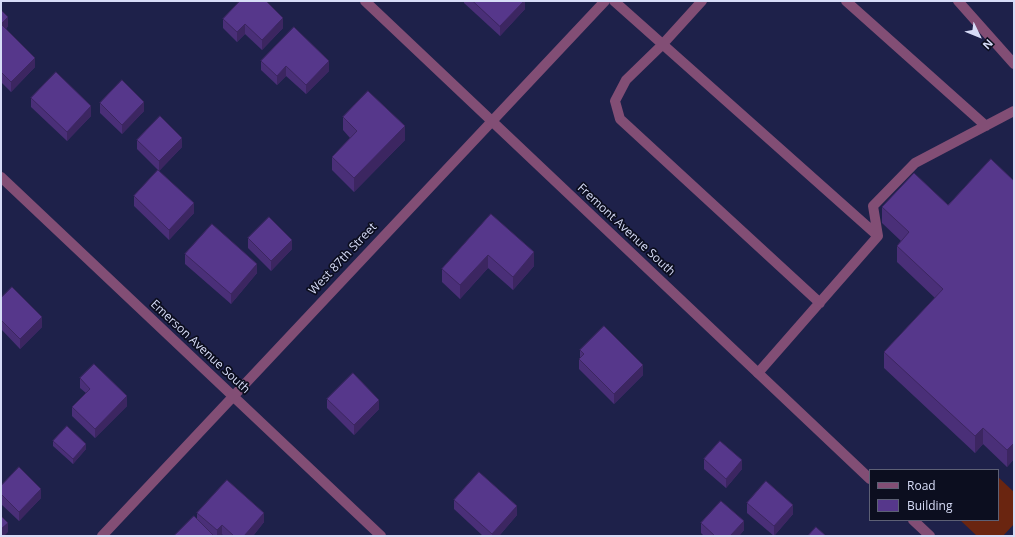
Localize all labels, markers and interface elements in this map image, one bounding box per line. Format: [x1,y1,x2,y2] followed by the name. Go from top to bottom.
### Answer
[959,16,999,56] north arrow
[980,36,997,53] text: N
[574,181,678,279] street label: Fremont Avenue South
[306,220,380,298] street label: West 87th Street
[147,297,253,397] street label: Emerson Avenue South
[869,469,999,521] legend
[907,477,936,494] text: Road
[907,497,952,514] text: Building

